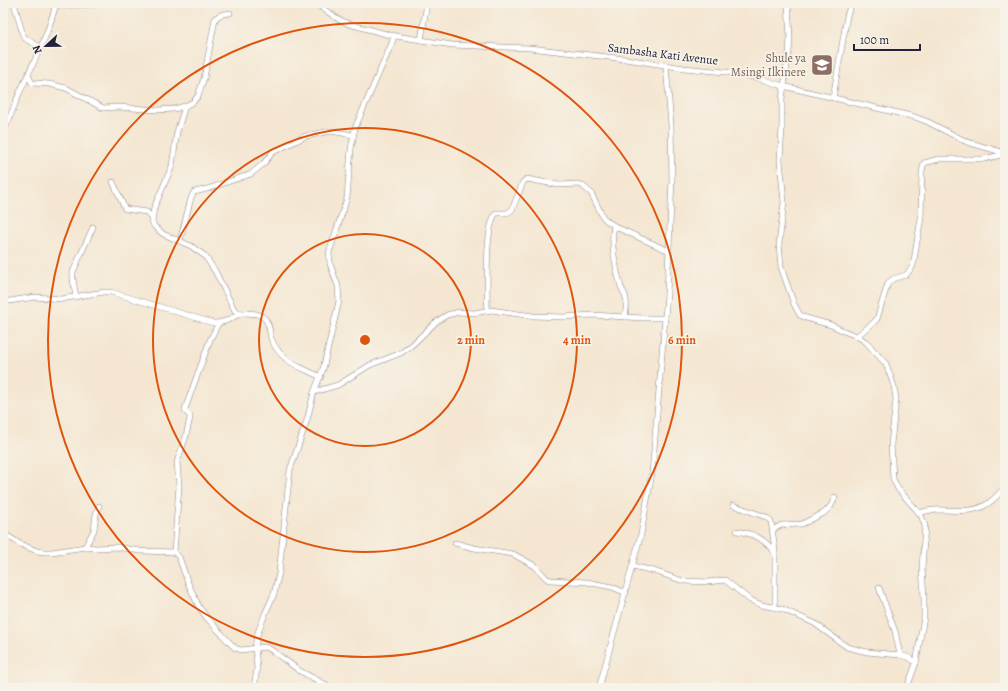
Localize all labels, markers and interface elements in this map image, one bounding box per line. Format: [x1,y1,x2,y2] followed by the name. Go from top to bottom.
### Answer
[26,26,66,66] north arrow
[854,26,920,52] scale bar
[860,32,889,48] text: 100 m
[607,39,719,69] street label: Sambasha Kati Avenue
[29,43,46,56] text: N
[731,50,806,80] place label: Shule ya Msingi Ilkinere
[809,52,835,78] school or university icon: Shule ya Msingi Ilkinere
[457,332,485,348] text: 2 min
[563,332,591,348] text: 4 min
[668,332,696,348] text: 6 min
[358,333,372,347] centre of rings

